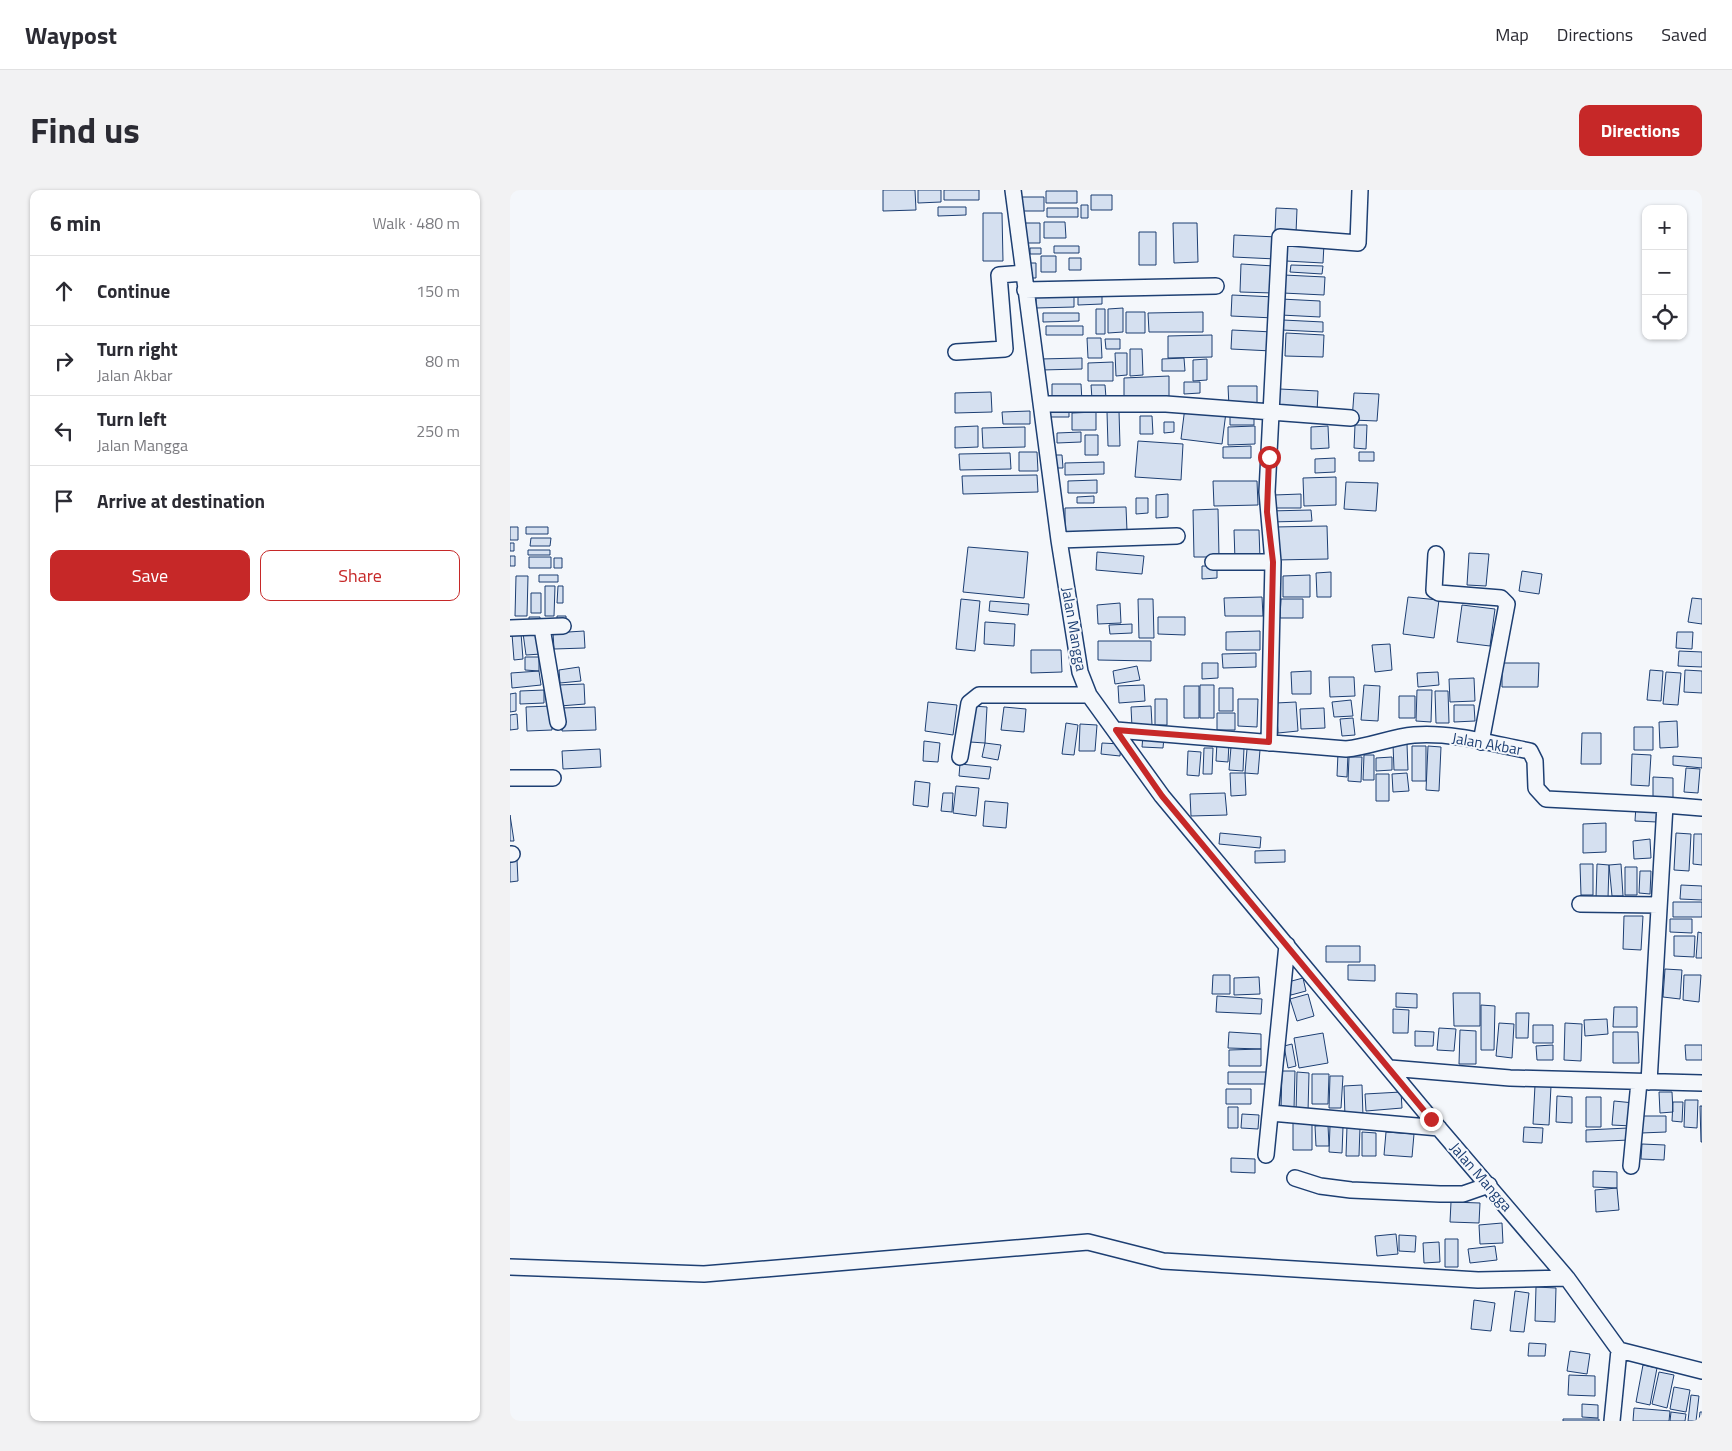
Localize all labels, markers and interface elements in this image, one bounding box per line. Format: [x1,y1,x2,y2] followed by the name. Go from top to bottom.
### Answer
[25,17,117,53] text: Waypost
[1495,21,1529,48] text: Map
[1557,21,1633,48] text: Directions
[1661,21,1707,48] text: Saved
[30,103,140,157] text: Find us
[1579,105,1702,156] button: Directions
[1642,205,1687,340] map controls
[1642,205,1687,250] button: +
[50,207,101,239] text: 6 min
[372,211,460,235] text: Walk · 480 m
[1642,250,1687,295] button: −
[97,276,170,305] text: Continue
[50,277,78,305] icon: ahead
[416,279,460,303] text: 150 m
[1642,295,1687,340] button: locate
[97,334,178,363] text: Turn right
[50,347,78,375] icon: right
[425,349,460,373] text: 80 m
[97,363,173,387] text: Jalan Akbar
[97,404,167,433] text: Turn left
[50,417,78,445] icon: left
[416,419,460,443] text: 250 m
[97,433,188,457] text: Jalan Mangga
[1258,446,1281,469] route start
[97,486,265,515] text: Arrive at destination
[50,487,78,515] icon: arrive
[50,550,250,601] button: Save
[260,550,460,601] button: Share
[1056,585,1093,673] street label: Jalan Mangga
[1450,726,1524,761] street label: Jalan Akbar
[1420,1108,1443,1131] route end
[1445,1137,1518,1217] street label: Jalan Mangga

